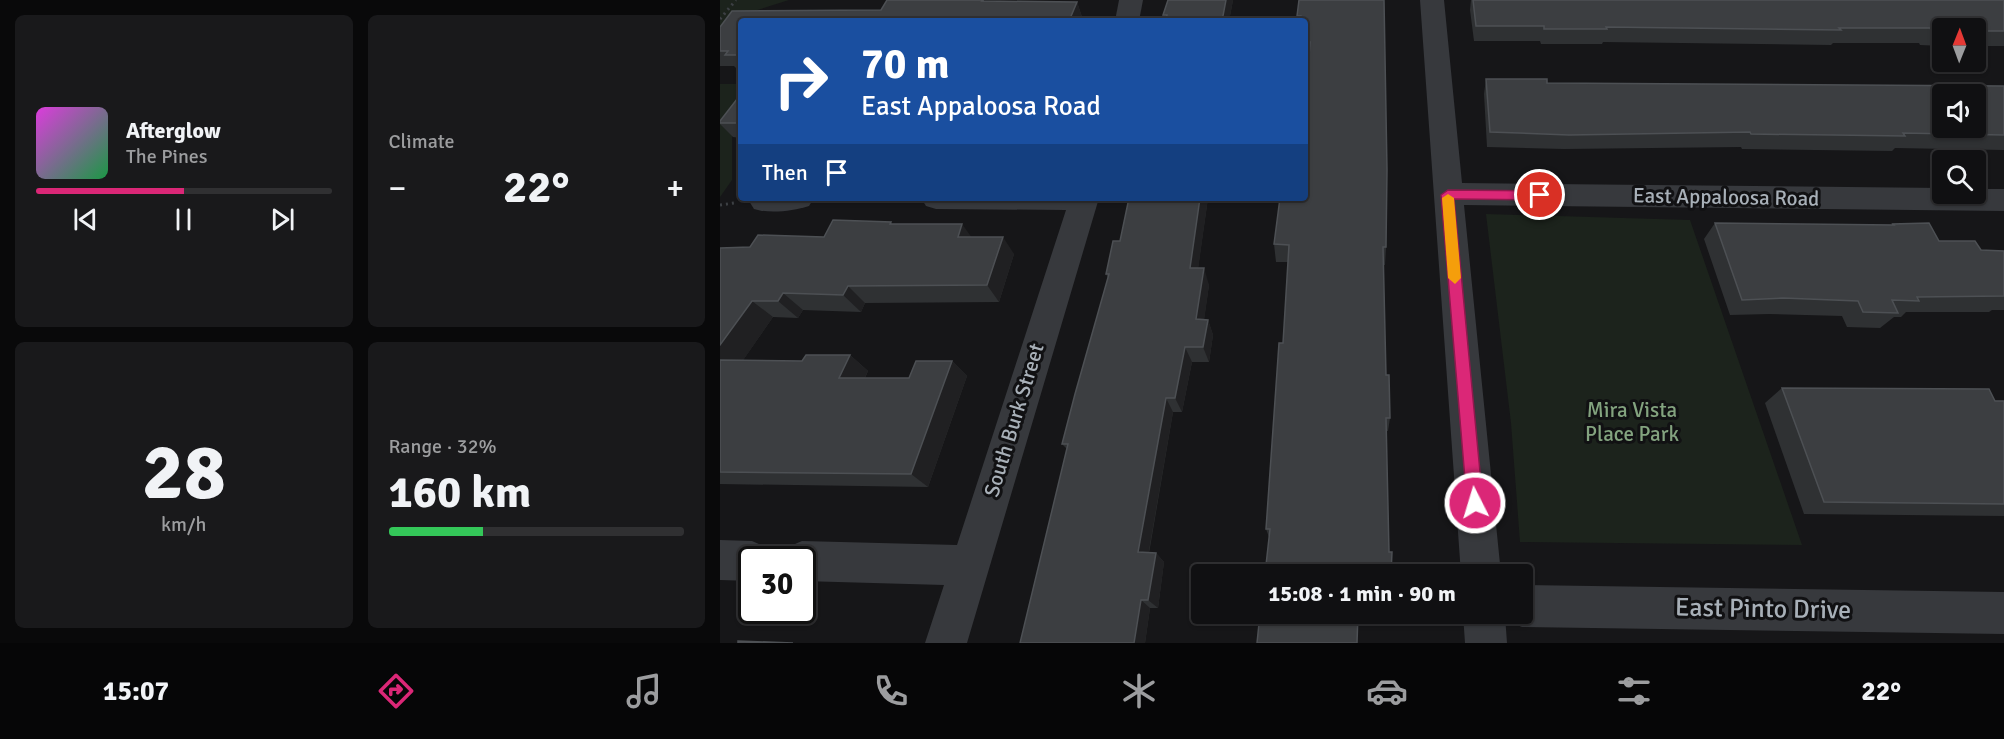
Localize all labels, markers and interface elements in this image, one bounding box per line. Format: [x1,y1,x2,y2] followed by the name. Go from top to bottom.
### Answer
[1932,18,1986,72] north arrow
[1932,18,1986,204] map controls
[861,39,950,90] text: 70 m
[762,42,840,120] icon: right
[1932,84,1986,138] button: sound
[861,90,1101,123] text: East Appaloosa Road
[126,117,221,144] text: Afterglow
[389,129,454,154] text: Climate
[126,144,208,169] text: The Pines
[1932,150,1986,204] button: search
[820,156,853,189] icon: arrive
[762,159,808,186] text: Then
[503,160,570,215] text: 22°
[389,168,406,209] text: −
[666,168,684,209] text: +
[1514,169,1565,220] pin
[1523,178,1556,211] icon: arrive
[1633,182,1819,212] street label: East Appaloosa Road
[69,203,102,236] icon: previous
[167,203,200,236] icon: pause
[266,203,299,236] icon: next
[978,340,1050,500] street label: South Burk Street
[1585,397,1679,447] park label: Mira Vista Place Park
[142,425,226,521] text: 28
[389,434,497,459] text: Range · 32%
[389,465,531,520] text: 160 km
[1443,471,1507,535] position arrow
[161,512,206,537] text: km/h
[738,546,816,624] speed limit sign: 30
[1268,580,1456,607] text: 15:08 · 1 min · 90 m
[1675,591,1851,627] street label: East Pinto Drive
[375,670,417,712] icon: directions
[623,670,665,712] icon: music
[870,670,912,712] icon: phone
[1118,670,1160,712] icon: climate
[1366,670,1408,712] icon: car
[1613,670,1655,712] icon: filters
[103,675,169,708] text: 15:07
[1861,675,1901,708] text: 22°

